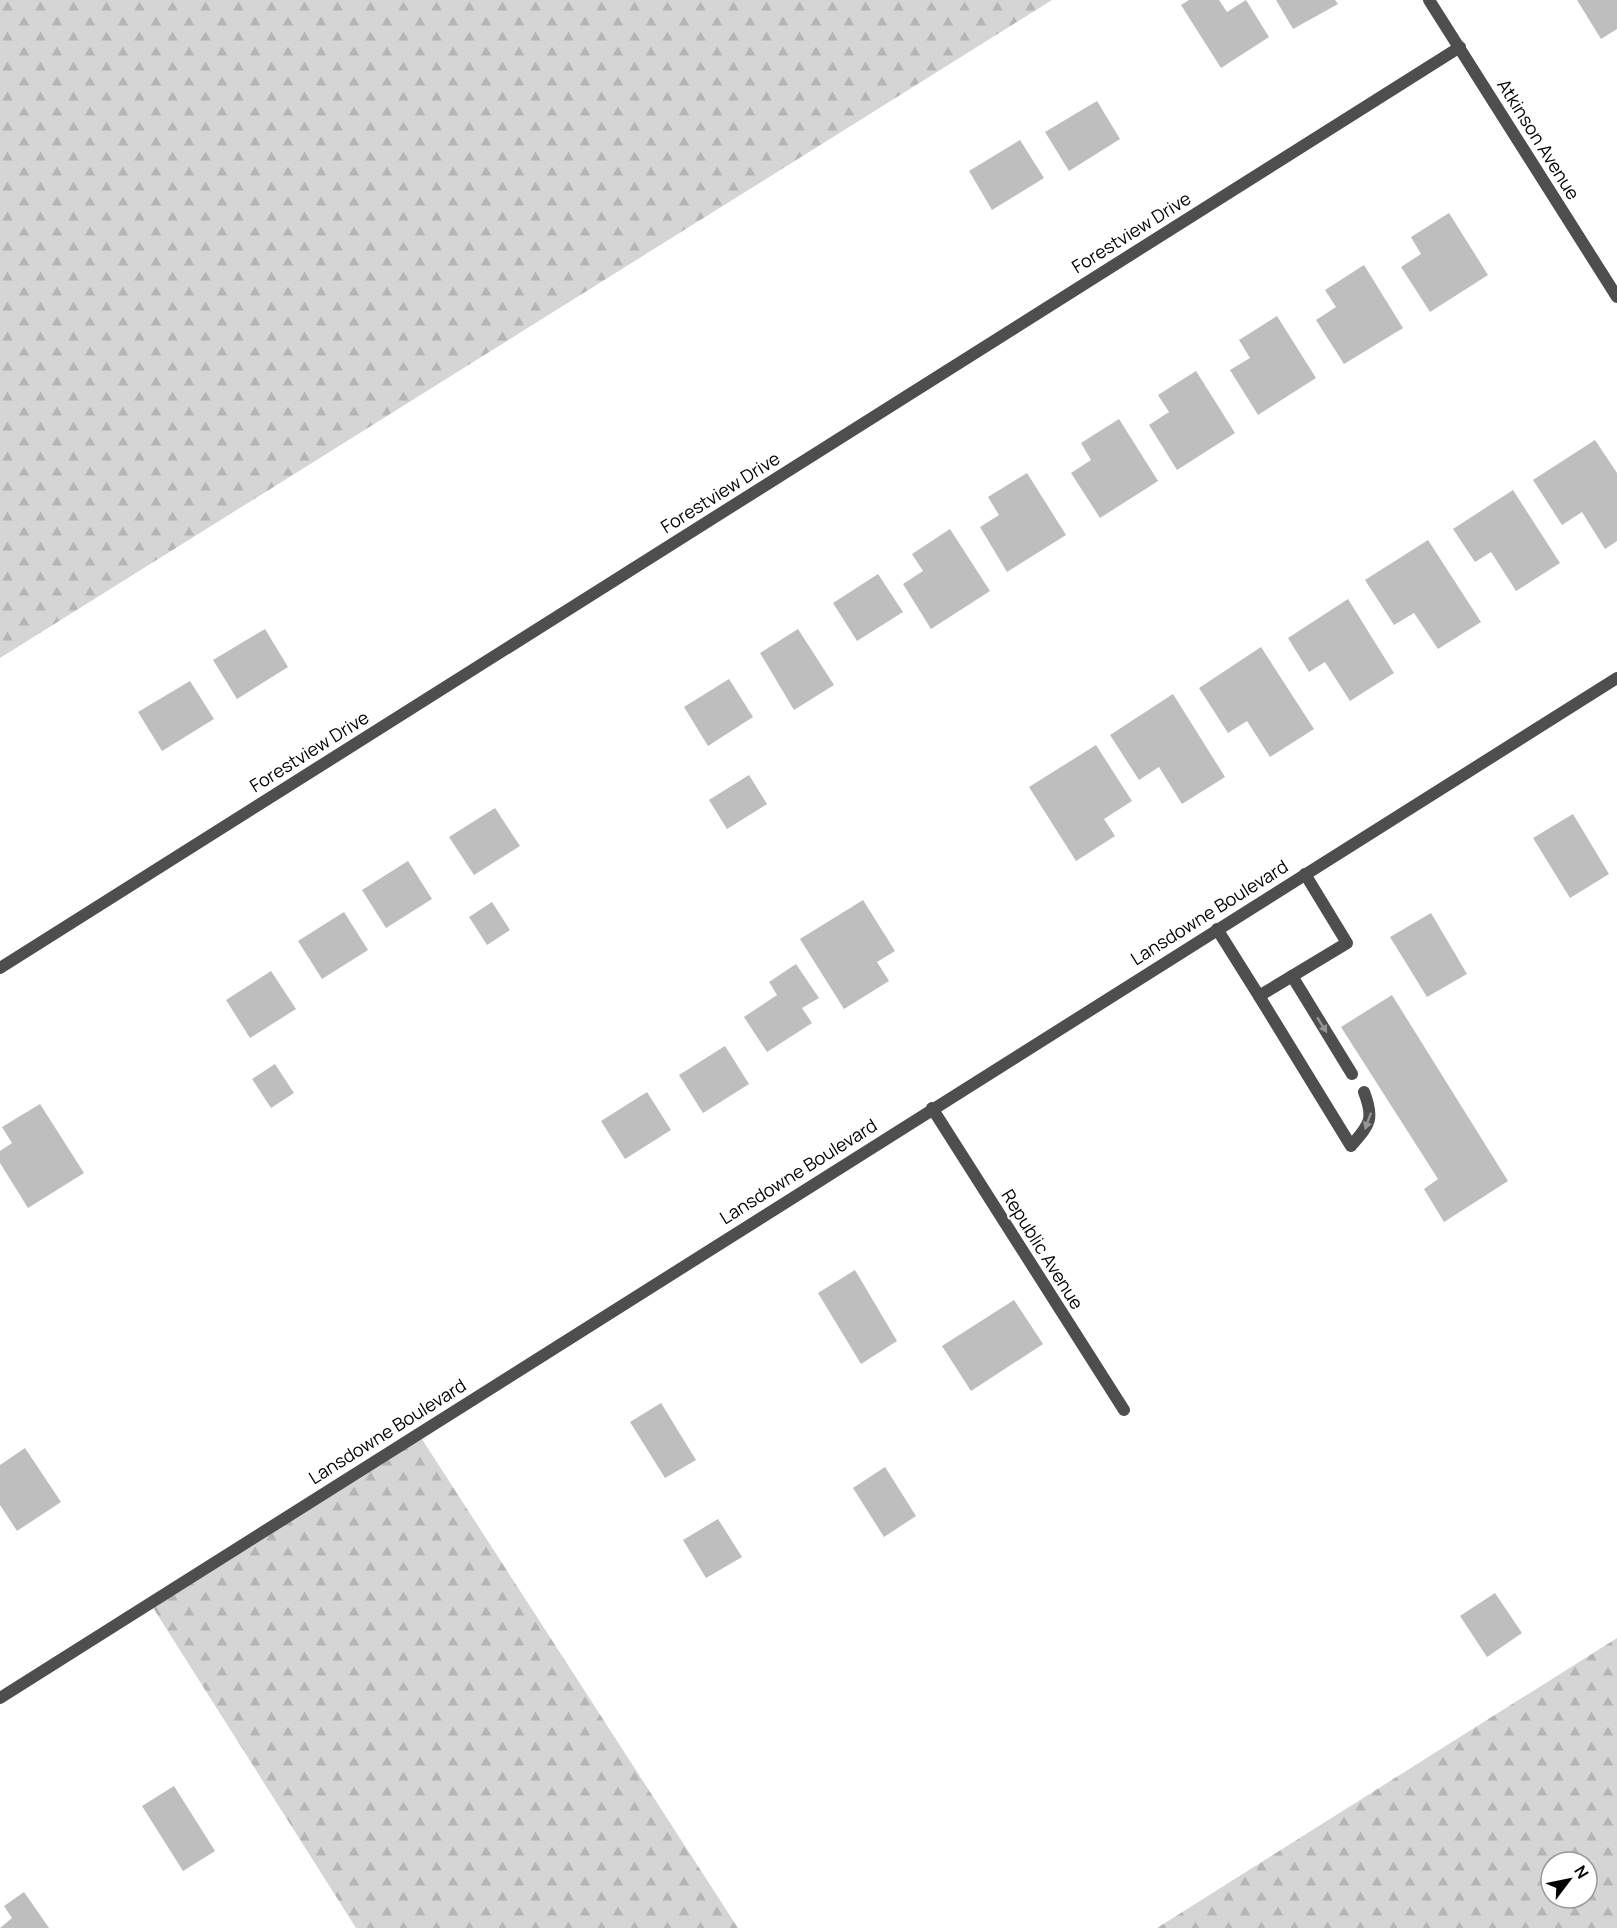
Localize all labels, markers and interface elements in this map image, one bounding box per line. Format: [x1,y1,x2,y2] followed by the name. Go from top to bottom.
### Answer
[1492,74,1586,204] street label: Atkinson Avenue
[1067,186,1195,278] street label: Forestview Drive
[656,446,784,538] street label: Forestview Drive
[245,705,373,797] street label: Forestview Drive
[1126,854,1292,970] street label: Lansdowne Boulevard
[1316,1017,1327,1034] one-way arrow
[1362,1112,1372,1130] one-way arrow
[715,1113,881,1229] street label: Lansdowne Boulevard
[996,1184,1090,1314] street label: Republic Avenue
[304,1373,470,1489] street label: Lansdowne Boulevard
[1539,1850,1599,1910] north arrow
[1569,1861,1594,1883] text: N

